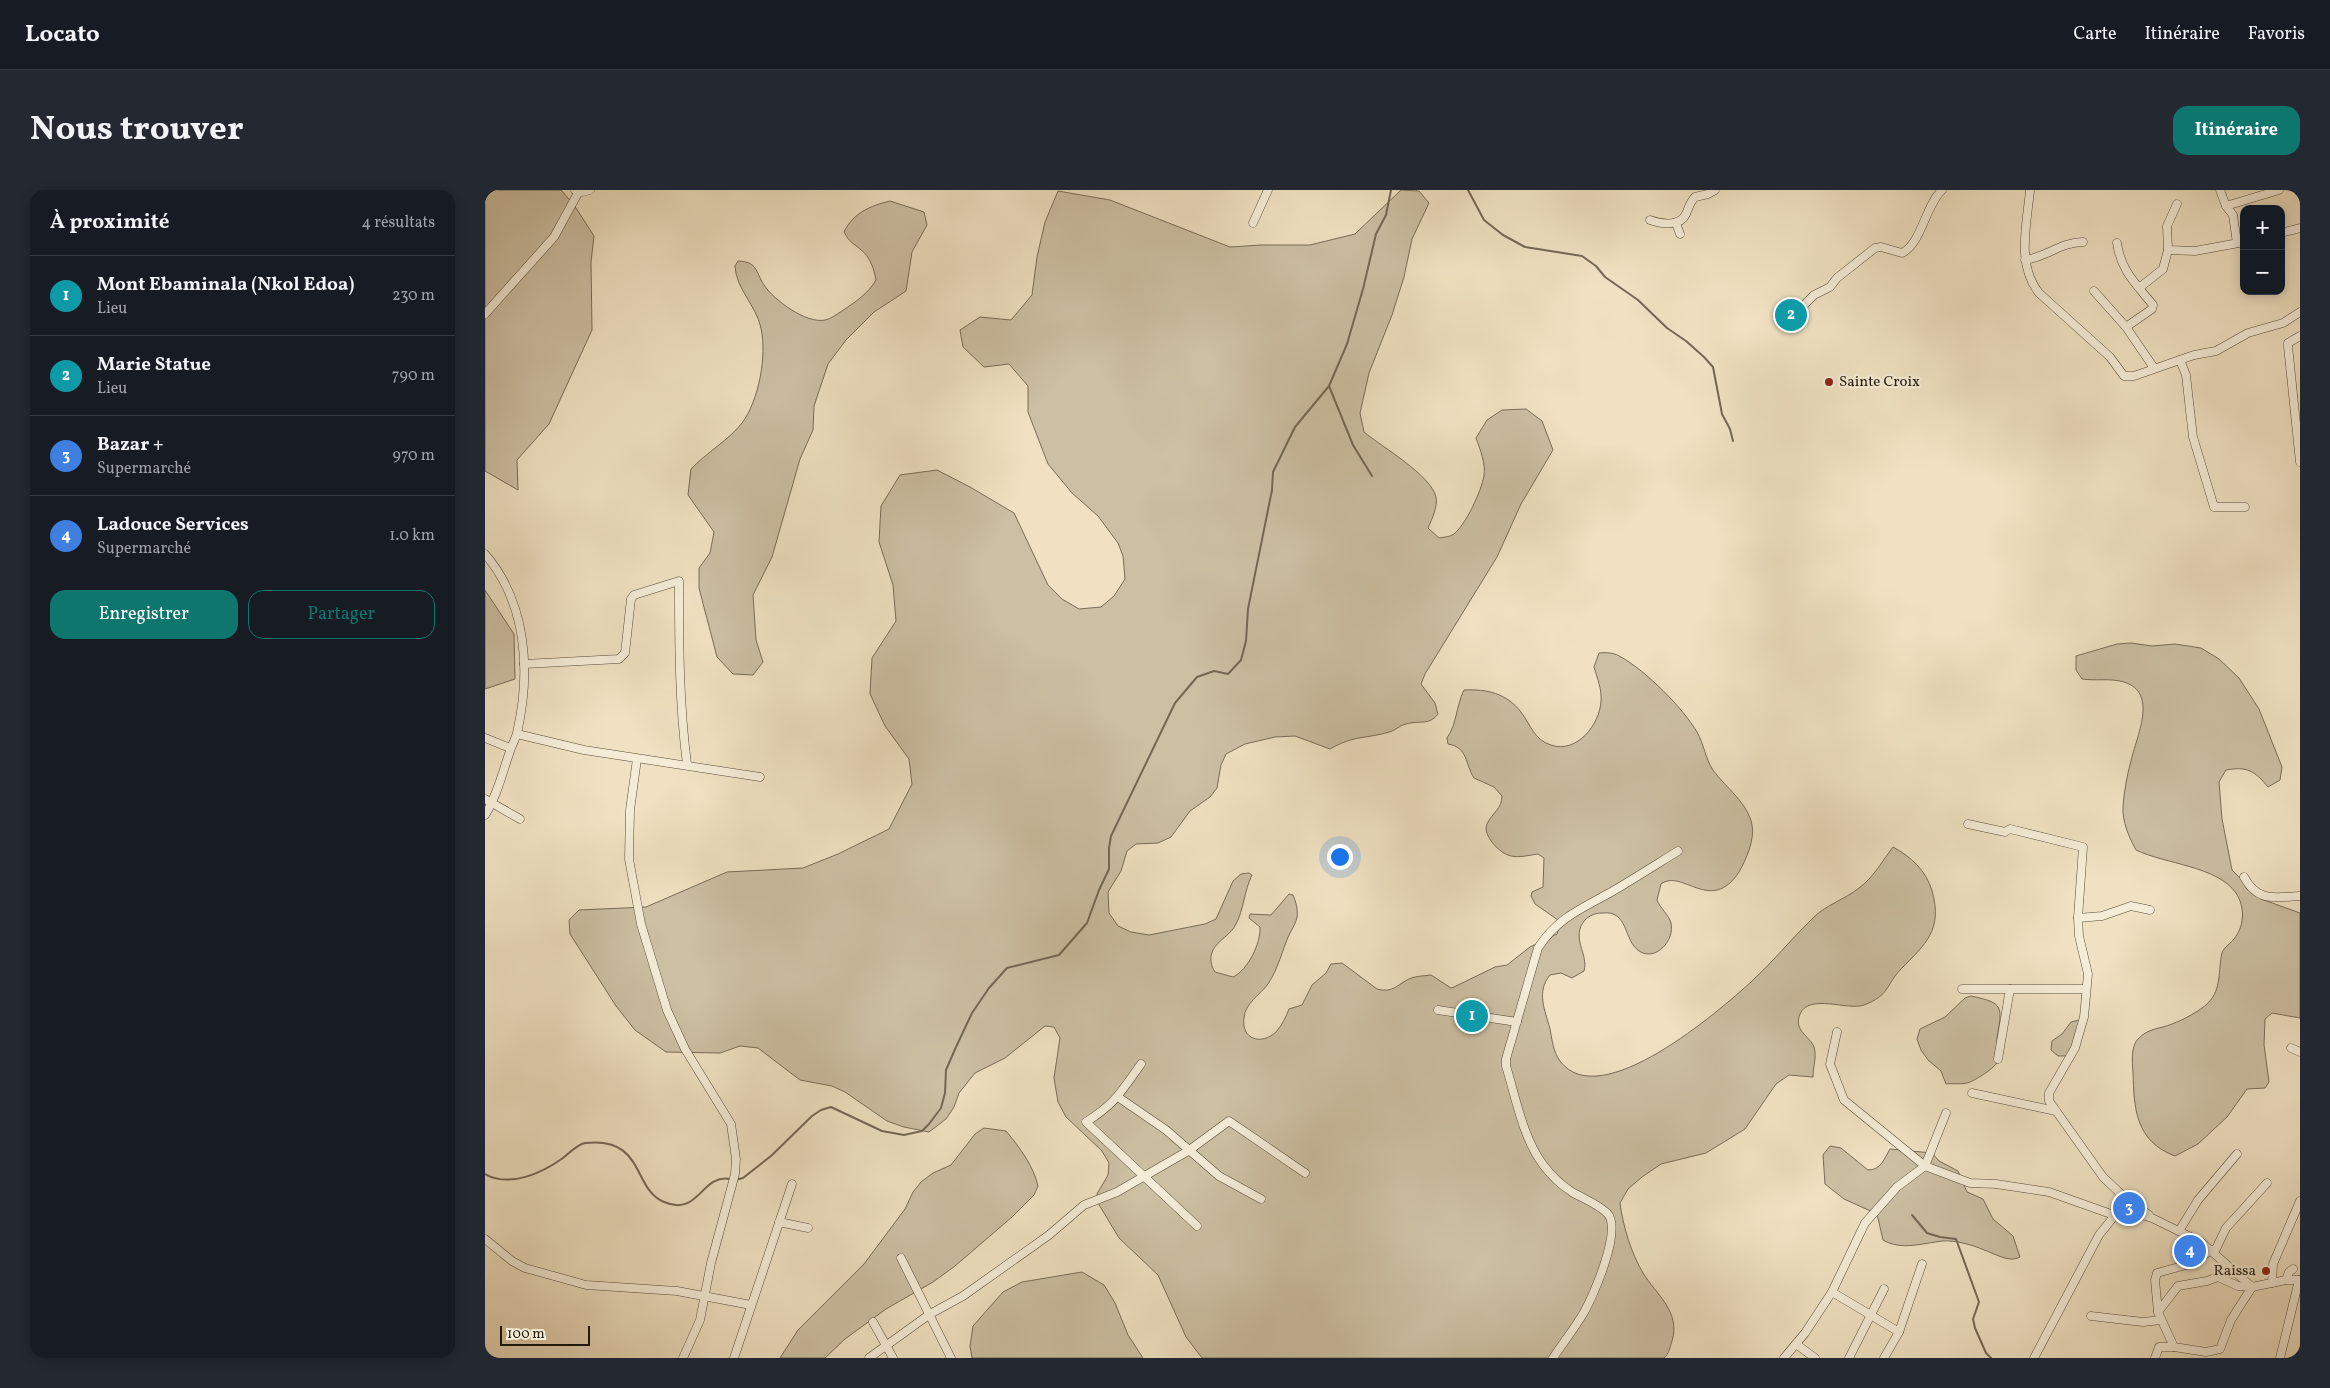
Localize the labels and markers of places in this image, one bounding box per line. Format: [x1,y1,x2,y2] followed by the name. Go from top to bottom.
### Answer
[1775,296,1807,334] pin: 2
[1839,372,1920,393] place label: Sainte Croix
[1823,376,1835,388] marker: Sainte Croix
[1456,997,1488,1035] pin: 1
[2113,1189,2145,1227] pin: 3
[2174,1232,2206,1270] pin: 4
[2213,1261,2256,1282] place label: Raissa
[2260,1265,2272,1277] marker: Raissa

